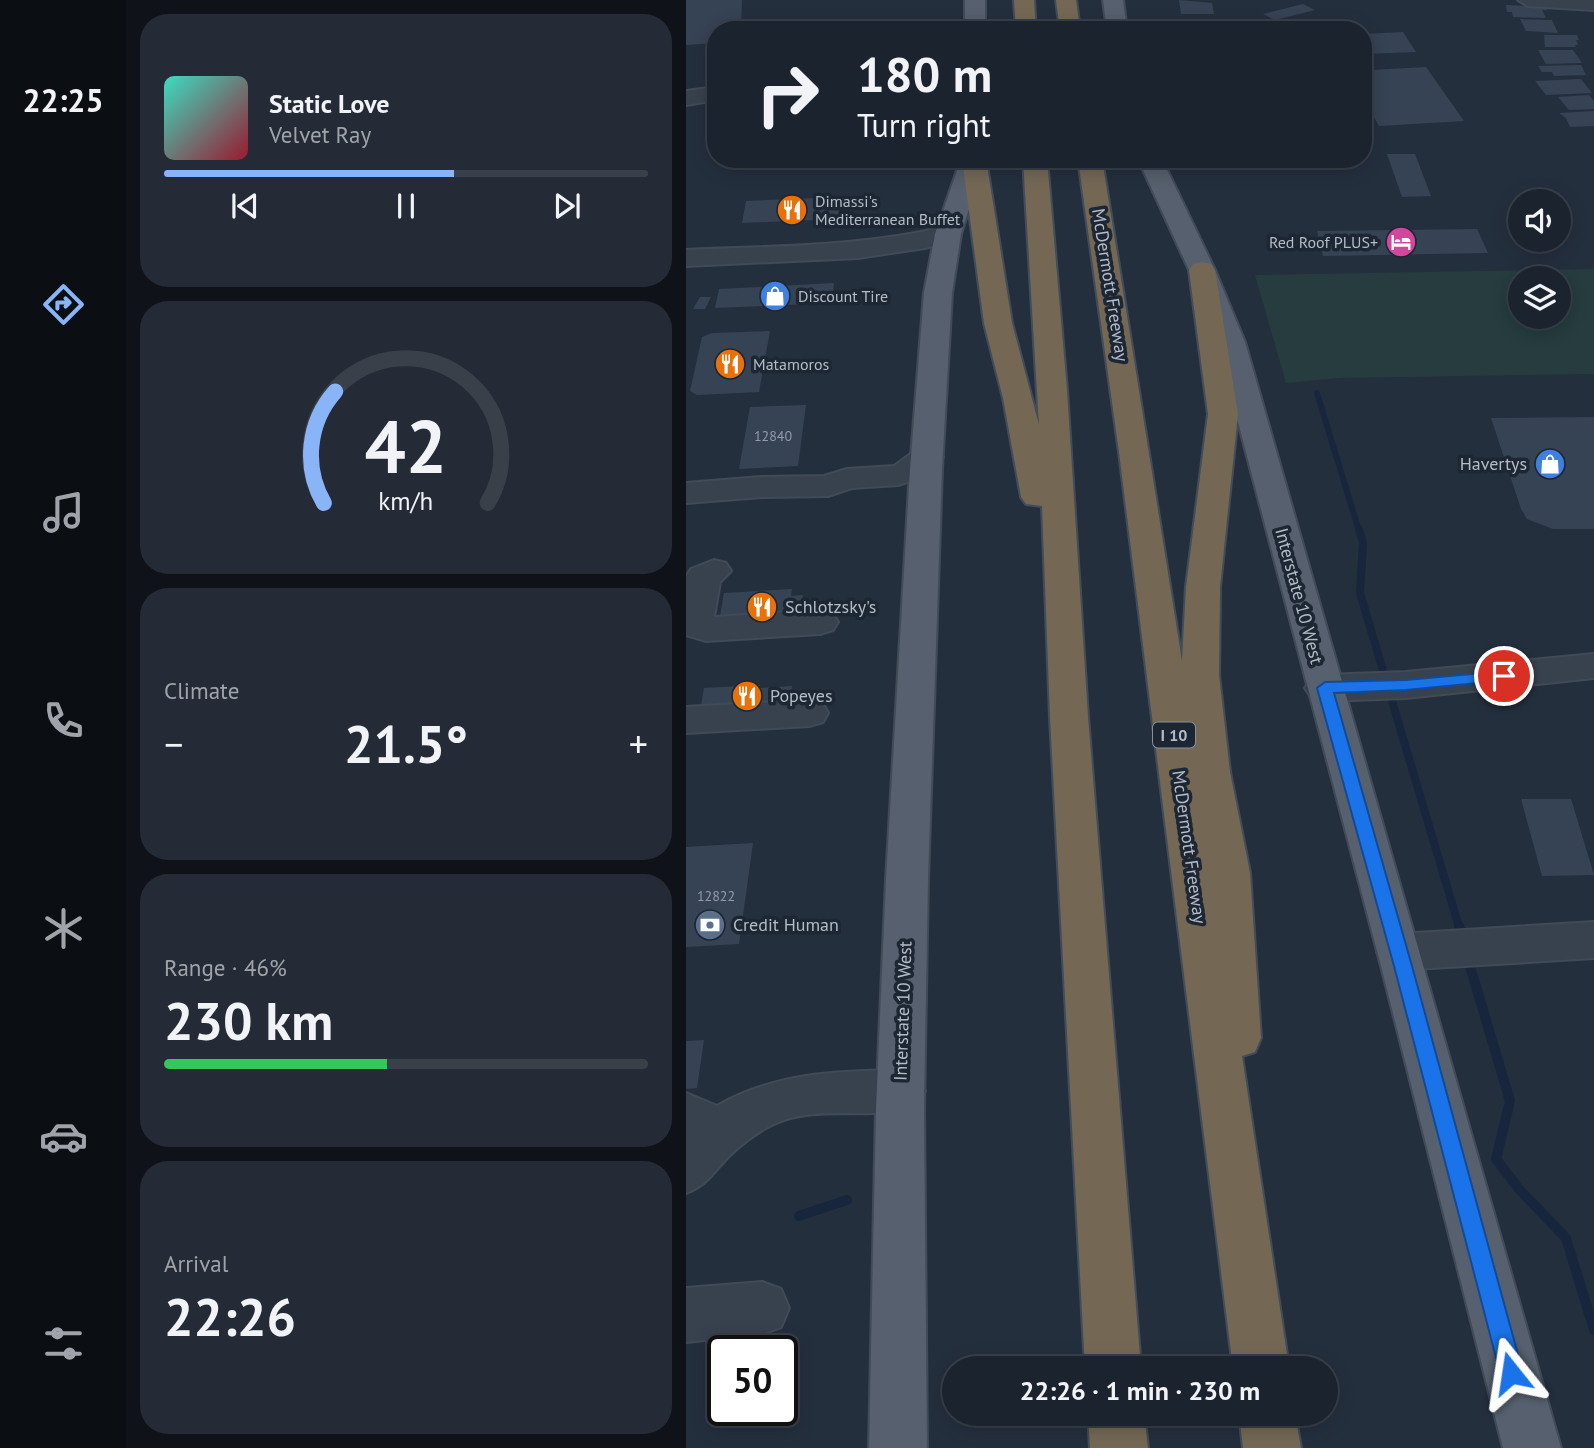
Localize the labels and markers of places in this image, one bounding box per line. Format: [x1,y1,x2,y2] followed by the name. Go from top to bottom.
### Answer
[815,191,961,229] place label: Dimassi's Mediterranean Buffet
[775,193,809,227] restaurant icon: Dimassi's Mediterranean Buffet
[1384,225,1418,259] hotel icon: Red Roof PLUS+
[1269,232,1378,252] place label: Red Roof PLUS+
[758,279,792,313] shop icon: Discount Tire
[798,286,888,306] place label: Discount Tire
[713,347,747,381] restaurant icon: Matamoros
[753,354,830,374] place label: Matamoros
[1533,447,1567,481] shop icon: Havertys
[1460,452,1527,475] place label: Havertys
[745,590,779,624] restaurant icon: Schlotzsky's
[785,595,876,618] place label: Schlotzsky's
[1474,646,1534,706] pin
[730,679,764,713] restaurant icon: Popeyes
[770,684,832,707] place label: Popeyes
[693,908,727,942] bank icon: Credit Human
[733,913,839,936] place label: Credit Human

